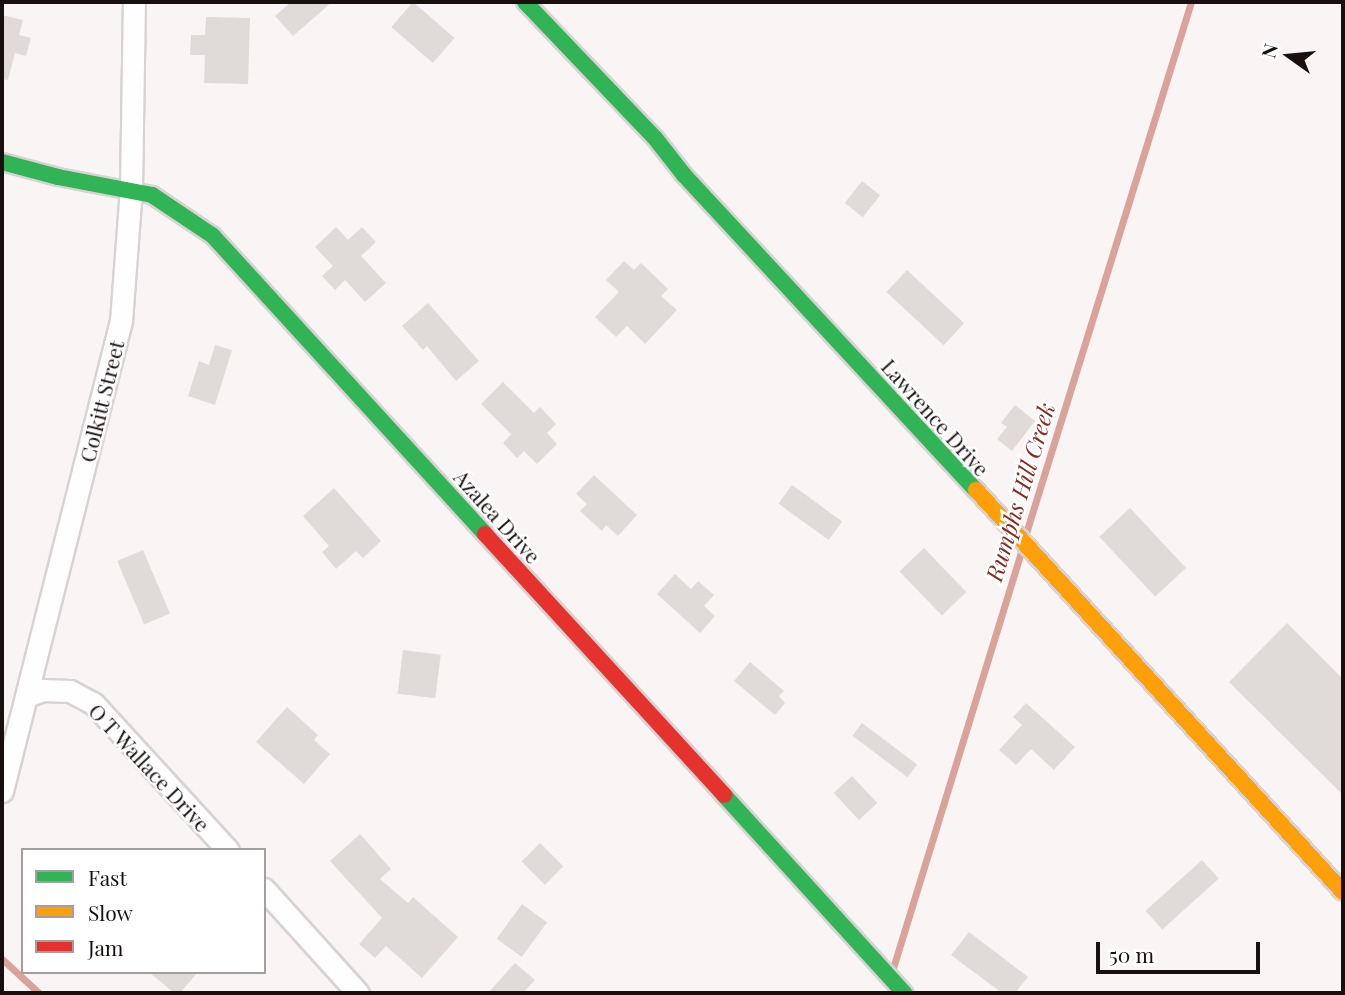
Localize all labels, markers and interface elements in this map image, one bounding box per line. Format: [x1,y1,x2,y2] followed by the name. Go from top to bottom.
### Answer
[1254,21,1324,91] north arrow
[1254,41,1283,61] text: N
[74,337,128,465] street label: Colkitt Street
[877,353,995,481] street label: Lawrence Drive
[980,399,1060,585] water label: Rumphs Hill Creek
[449,464,547,568] street label: Azalea Drive
[84,697,216,837] street label: O T Wallace Drive
[21,848,266,974] legend
[88,863,127,891] text: Fast
[88,898,133,926] text: Slow
[1100,928,1264,972] scale bar
[88,933,124,961] text: Jam
[1109,940,1154,968] text: 50 m

